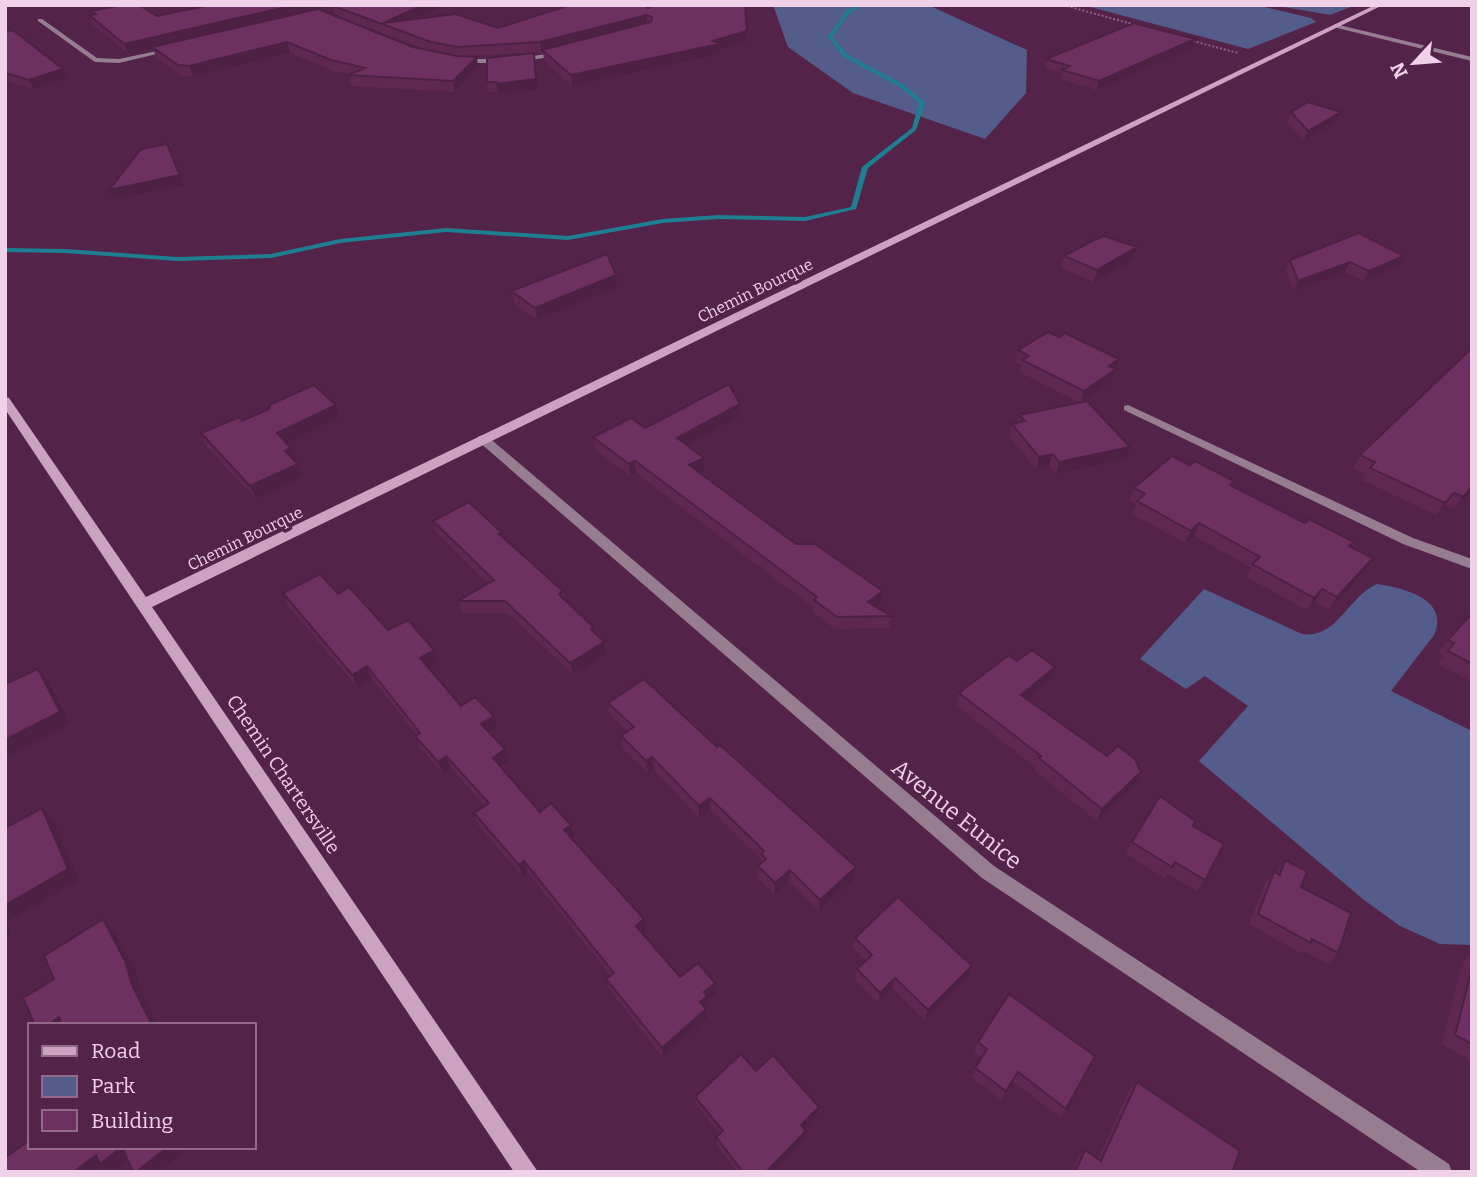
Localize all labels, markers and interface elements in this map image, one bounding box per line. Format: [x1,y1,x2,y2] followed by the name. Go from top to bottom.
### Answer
[1379,28,1449,98] north arrow
[1385,58,1413,82] text: N
[695,254,816,327] street label: Chemin Bourque
[185,502,306,575] street label: Chemin Bourque
[222,690,345,858] street label: Chemin Chartersville
[886,753,1028,875] street label: Avenue Eunice
[28,1023,256,1149] legend
[91,1038,140,1064] text: Road
[91,1073,135,1099] text: Park
[91,1108,174,1134] text: Building

